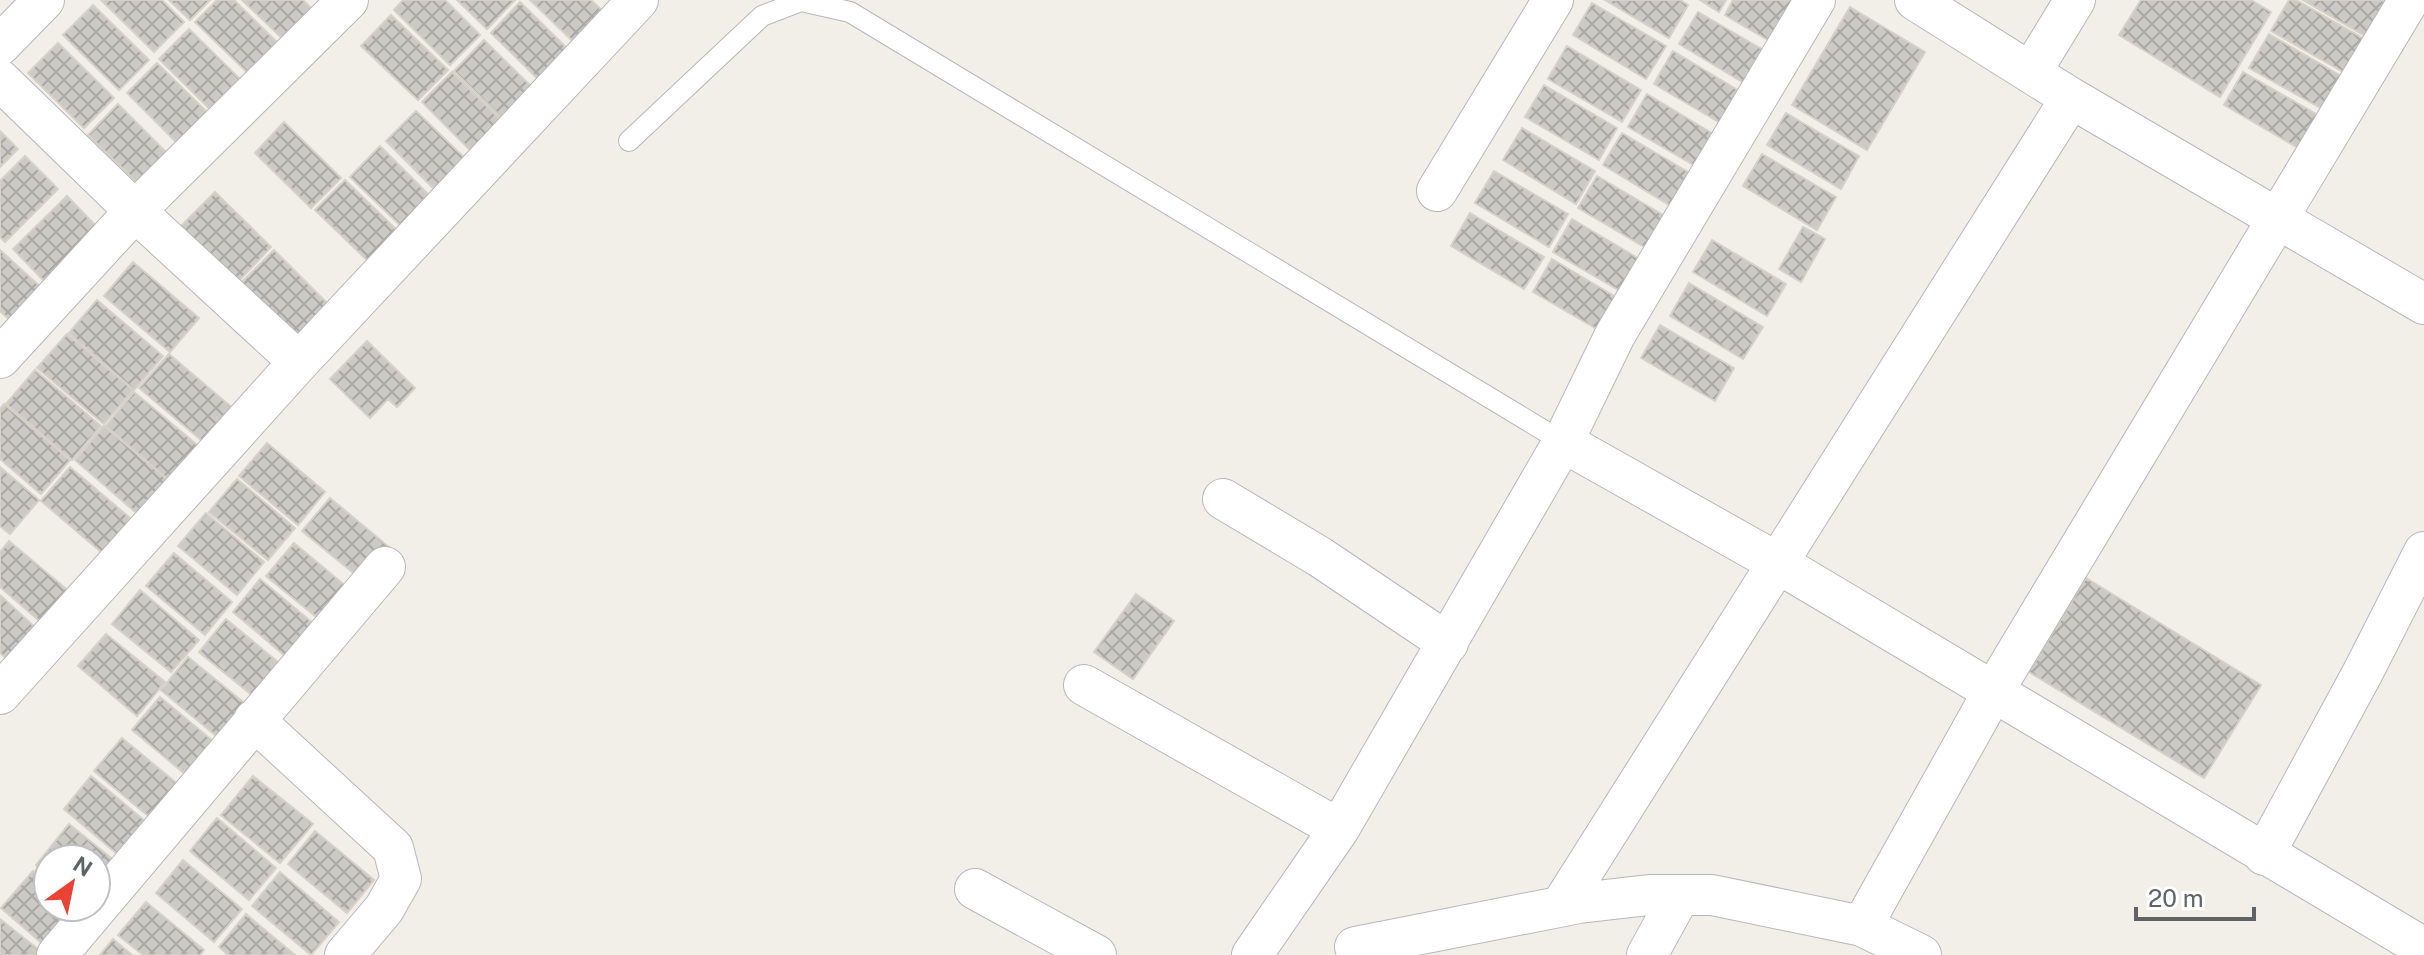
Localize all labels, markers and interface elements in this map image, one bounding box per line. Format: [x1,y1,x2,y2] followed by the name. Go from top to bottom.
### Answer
[32,843,112,923] north arrow
[69,851,97,882] text: N
[2136,871,2254,921] scale bar
[2148,884,2204,912] text: 20 m

